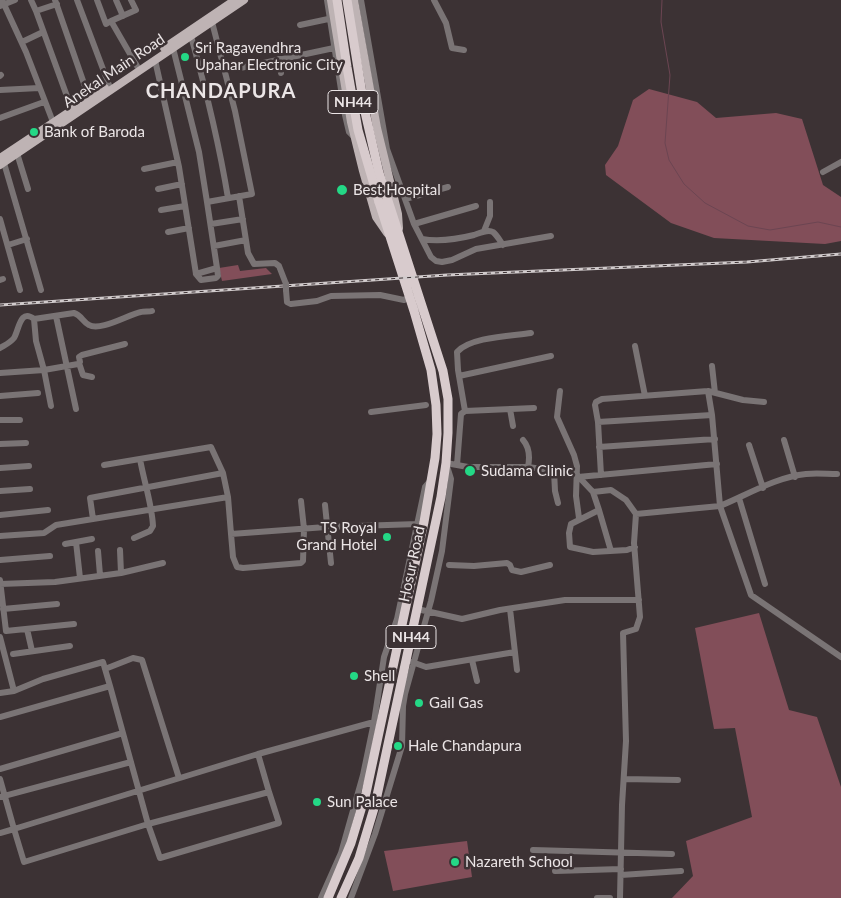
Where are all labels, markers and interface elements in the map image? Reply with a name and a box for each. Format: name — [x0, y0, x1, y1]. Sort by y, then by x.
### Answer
street label: Anekal Main Road — [60, 30, 168, 112]
place label: Sri Ragavendhra Upahar Electronic City — [195, 39, 343, 74]
marker: Sri Ragavendhra Upahar Electronic City — [179, 51, 191, 63]
district label: CHANDAPURA — [144, 80, 298, 104]
road number: NH44 — [328, 90, 378, 114]
place label: Bank of Baroda — [44, 123, 145, 141]
marker: Bank of Baroda — [28, 126, 40, 138]
place label: Best Hospital — [353, 181, 441, 199]
marker: Best Hospital — [335, 183, 349, 197]
place label: Sudama Clinic — [481, 462, 573, 480]
marker: Sudama Clinic — [463, 464, 477, 478]
place label: TS Royal Grand Hotel — [296, 519, 377, 554]
street label: Hosur Road — [395, 524, 429, 604]
marker: TS Royal Grand Hotel — [381, 531, 393, 543]
road number: NH44 — [386, 626, 436, 649]
place label: Shell — [364, 667, 395, 685]
marker: Shell — [348, 670, 360, 682]
place label: Gail Gas — [429, 694, 483, 712]
marker: Gail Gas — [413, 697, 425, 709]
place label: Hale Chandapura — [408, 737, 522, 755]
marker: Hale Chandapura — [392, 740, 404, 752]
place label: Sun Palace — [327, 793, 398, 811]
marker: Sun Palace — [311, 796, 323, 808]
place label: Nazareth School — [465, 853, 573, 871]
marker: Nazareth School — [449, 856, 461, 868]

